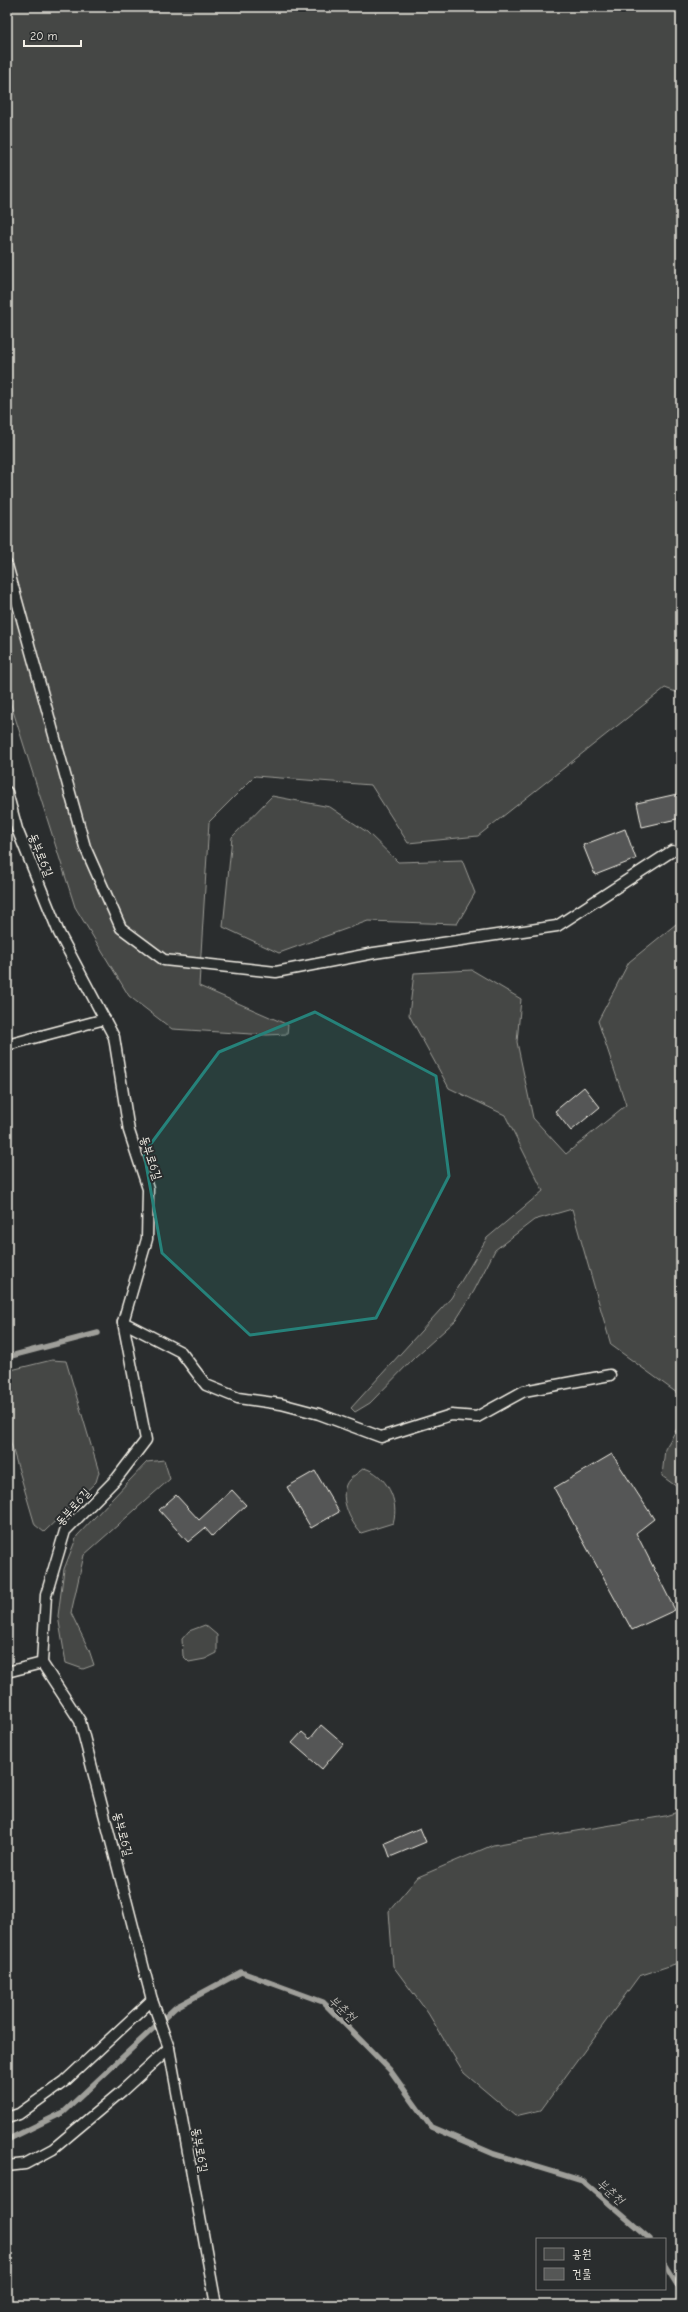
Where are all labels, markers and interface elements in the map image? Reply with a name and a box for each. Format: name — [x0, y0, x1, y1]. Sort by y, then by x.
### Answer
scale bar — [24, 22, 81, 48]
text: 20 m — [30, 29, 58, 43]
street label: 동부로6길 — [26, 831, 56, 879]
street label: 동부로6길 — [137, 1134, 165, 1182]
street label: 동부로6길 — [53, 1485, 94, 1528]
street label: 동부로6길 — [110, 1810, 136, 1858]
water label: 부춘천 — [326, 1992, 360, 2026]
street label: 동부로6길 — [189, 2127, 211, 2174]
water label: 부춘천 — [594, 2175, 629, 2208]
legend — [536, 2238, 666, 2290]
text: 공원 — [572, 2247, 591, 2261]
text: 건물 — [572, 2267, 592, 2281]

